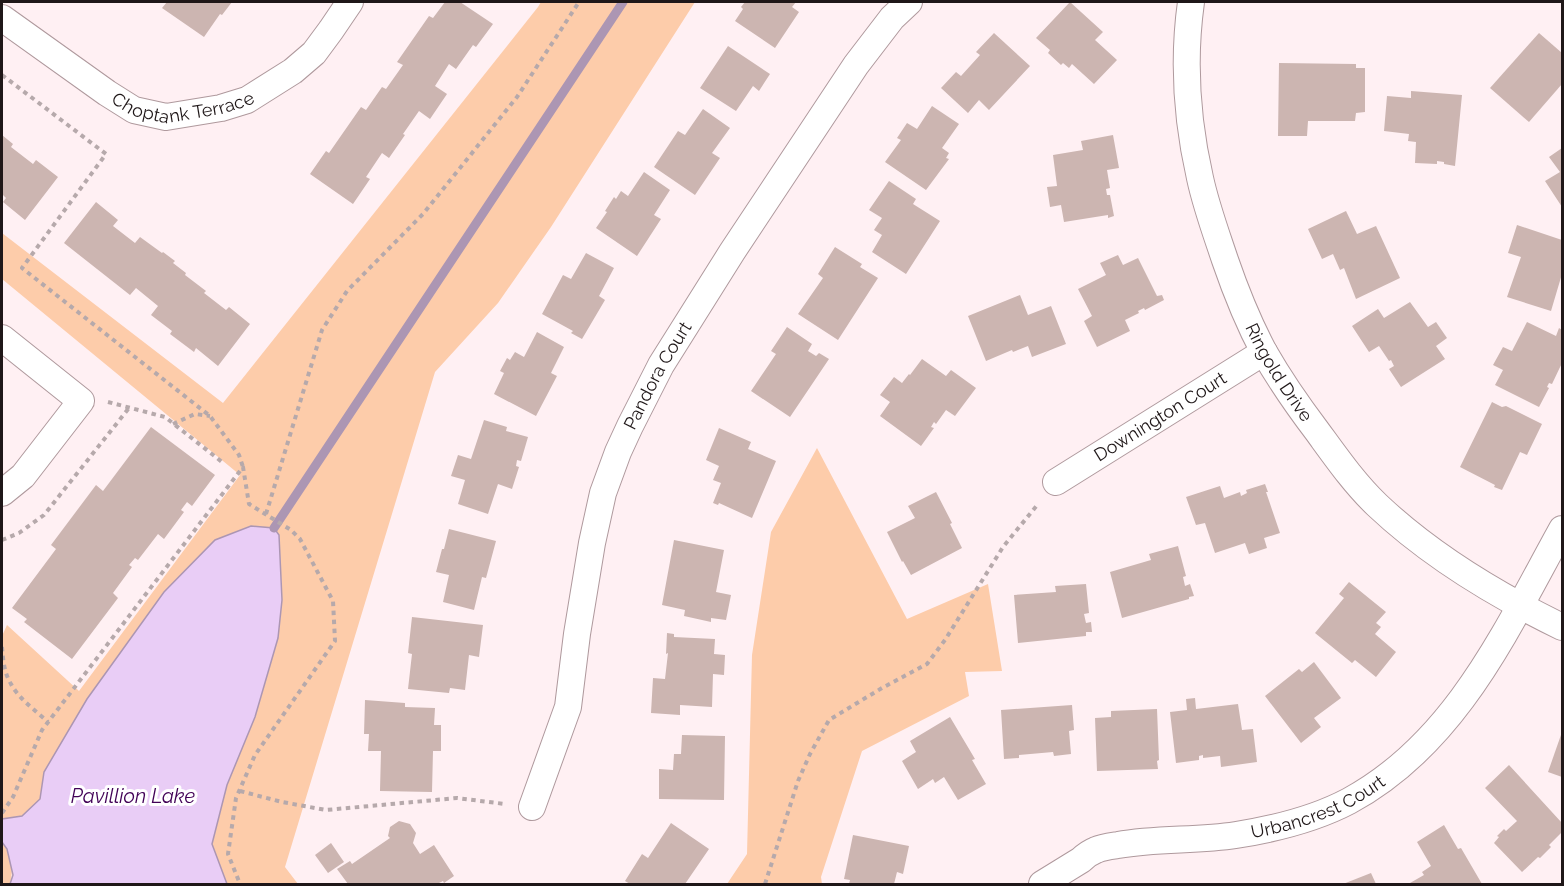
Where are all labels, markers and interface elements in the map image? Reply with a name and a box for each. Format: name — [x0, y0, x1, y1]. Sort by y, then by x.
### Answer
street label: Choptank Terrace — [110, 81, 258, 103]
text: Choptank Terrace — [108, 87, 258, 127]
street label: Pandora Court — [619, 318, 696, 433]
street label: Ringold Drive — [1241, 320, 1318, 426]
street label: Downington Court — [1090, 367, 1230, 466]
street label: Urbancrest Court — [1249, 771, 1389, 842]
water label: Pavillion Lake — [71, 784, 195, 808]

